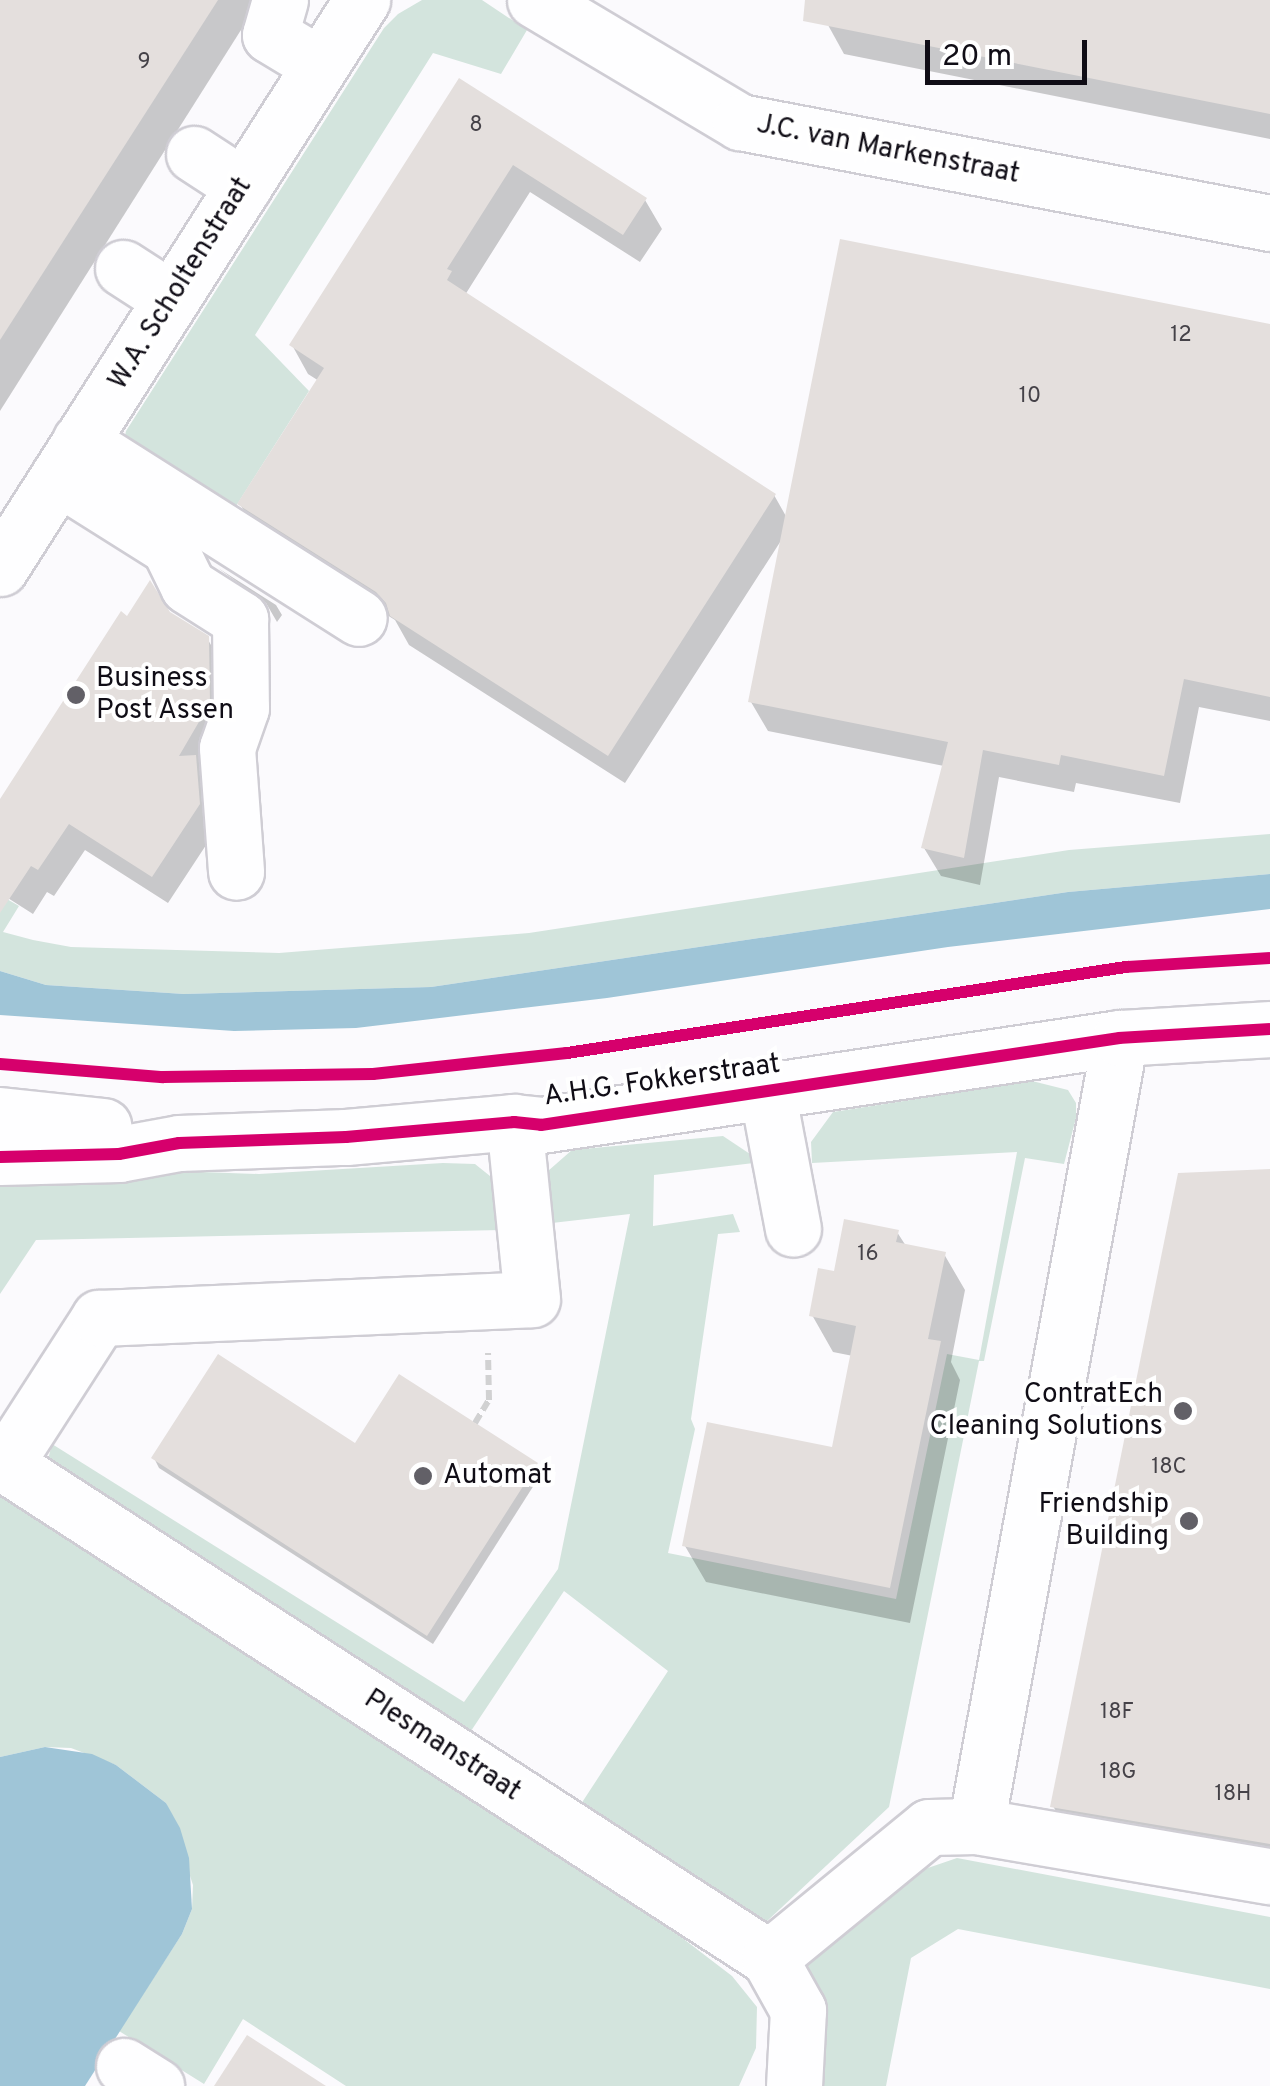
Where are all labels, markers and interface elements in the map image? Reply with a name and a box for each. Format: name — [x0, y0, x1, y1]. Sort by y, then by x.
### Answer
scale bar — [930, 20, 1092, 82]
text: 20 m — [942, 39, 1012, 76]
house number: 9 — [137, 50, 151, 76]
street label: J.C. van Markenstraat — [754, 108, 1022, 192]
house number: 8 — [469, 113, 483, 139]
street label: W.A. Scholtenstraat — [102, 172, 260, 396]
house number: 12 — [1170, 323, 1192, 349]
house number: 10 — [1019, 384, 1041, 410]
place label: Business Post Assen — [96, 662, 235, 728]
marker: Business Post Assen — [65, 684, 87, 706]
street label: A.H.G. Fokkerstraat — [542, 1048, 782, 1114]
house number: 16 — [857, 1242, 879, 1268]
place label: ContratEch Cleaning Solutions — [930, 1378, 1163, 1444]
marker: ContratEch Cleaning Solutions — [1172, 1400, 1194, 1422]
house number: 18C — [1151, 1455, 1187, 1481]
place label: Automat — [443, 1459, 552, 1493]
marker: Automat — [412, 1465, 434, 1487]
place label: Friendship Building — [1038, 1488, 1169, 1554]
marker: Friendship Building — [1178, 1510, 1200, 1532]
street label: Plesmanstraat — [357, 1683, 527, 1809]
house number: 18F — [1100, 1700, 1134, 1726]
house number: 18G — [1100, 1760, 1136, 1786]
house number: 18H — [1215, 1782, 1251, 1808]

